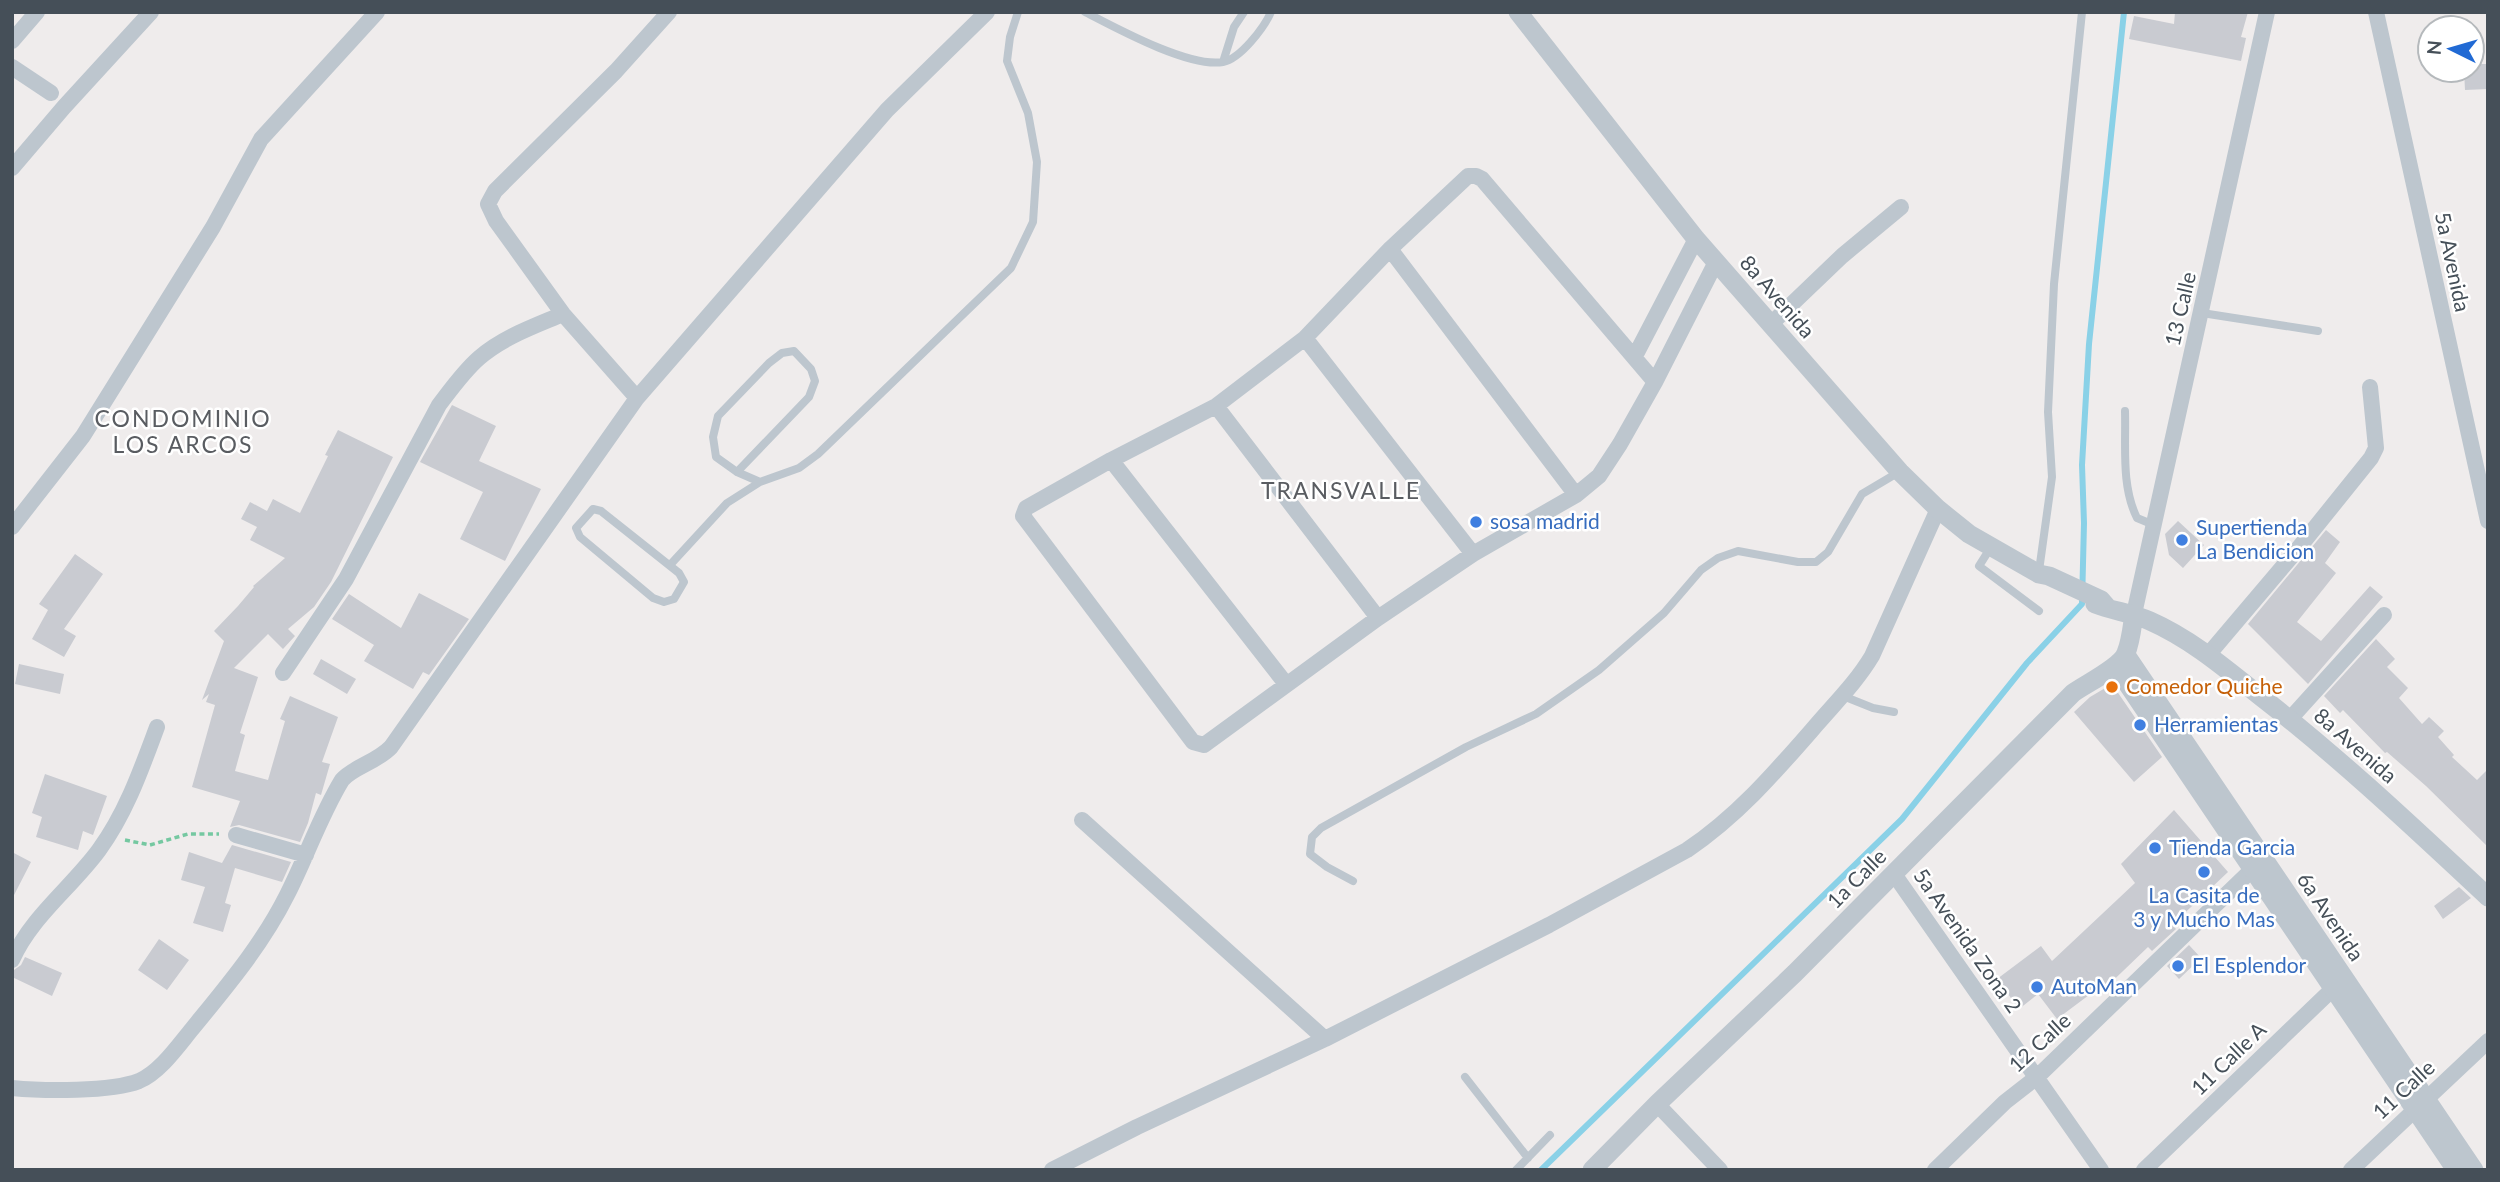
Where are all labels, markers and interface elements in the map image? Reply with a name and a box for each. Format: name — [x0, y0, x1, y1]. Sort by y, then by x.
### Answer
north arrow — [2416, 14, 2486, 84]
text: N — [2421, 39, 2446, 56]
street label: 5a Avenida — [2431, 210, 2476, 314]
street label: 8a Avenida — [1735, 250, 1821, 342]
street label: 13 Calle — [2159, 269, 2200, 348]
district label: CONDOMINIO LOS ARCOS — [94, 404, 272, 458]
district label: TRANSVALLE — [1261, 476, 1421, 504]
place label: sosa madrid — [1490, 508, 1600, 533]
marker: sosa madrid — [1468, 514, 1484, 530]
place label: Supertienda La Bendicion — [2196, 514, 2314, 563]
marker: Supertienda La Bendicion — [2174, 532, 2190, 548]
place label: Comedor Quiche — [2126, 673, 2283, 698]
marker: Comedor Quiche — [2104, 679, 2120, 695]
street label: 8a Avenida — [2310, 702, 2402, 788]
place label: Herramientas — [2154, 711, 2278, 736]
marker: Herramientas — [2132, 717, 2148, 733]
place label: Tienda Garcia — [2169, 834, 2295, 859]
marker: Tienda Garcia — [2147, 840, 2163, 856]
street label: 1a Calle — [1821, 843, 1891, 913]
street label: 5a Avenida Zona 2 — [1909, 863, 2027, 1017]
marker: La Casita de 3 y Mucho Mas — [2196, 864, 2212, 880]
street label: 6a Avenida — [2293, 867, 2370, 965]
place label: La Casita de 3 y Mucho Mas — [2133, 882, 2275, 931]
place label: El Esplendor — [2192, 952, 2307, 977]
marker: El Esplendor — [2170, 958, 2186, 974]
place label: AutoMan — [2051, 973, 2137, 998]
marker: AutoMan — [2029, 979, 2045, 995]
street label: 12 Calle — [2003, 1007, 2075, 1077]
street label: 11 Calle A — [2185, 1016, 2271, 1100]
street label: 11 Calle — [2367, 1054, 2439, 1124]

